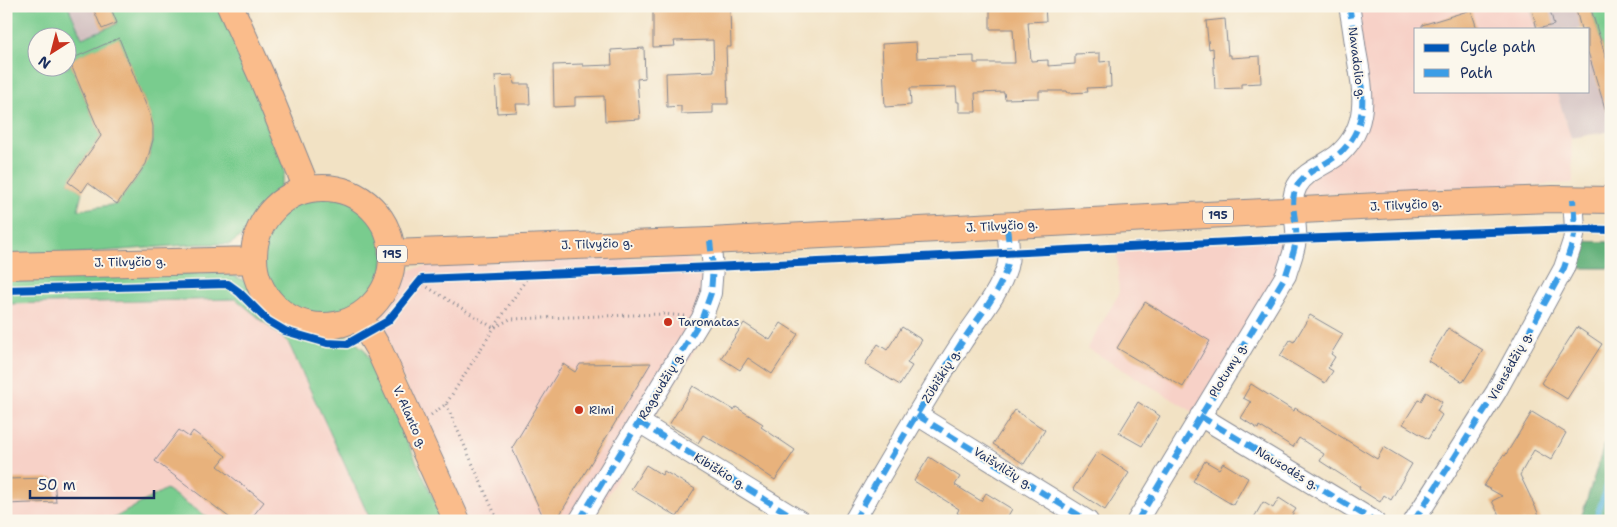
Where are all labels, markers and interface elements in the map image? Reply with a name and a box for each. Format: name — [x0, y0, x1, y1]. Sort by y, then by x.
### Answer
street label: Navadolio g. — [1345, 26, 1369, 100]
north arrow — [28, 28, 78, 78]
legend — [1414, 28, 1590, 92]
text: Cycle path — [1460, 37, 1536, 57]
text: N — [35, 52, 54, 73]
text: Path — [1460, 63, 1493, 83]
street label: J. Tilvyčio g. — [1370, 195, 1442, 215]
road number: 195 — [1203, 206, 1233, 224]
street label: J. Tilvyčio g. — [966, 216, 1038, 236]
street label: J. Tilvyčio g. — [561, 235, 633, 253]
road number: 195 — [377, 245, 407, 262]
street label: J. Tilvyčio g. — [94, 253, 166, 271]
place label: Taromatas — [678, 314, 740, 330]
marker: Taromatas — [662, 316, 674, 328]
street label: Viensėdžių g. — [1484, 329, 1536, 403]
street label: Plotumų g. — [1205, 340, 1251, 400]
street label: Zūbiškių g. — [918, 346, 964, 406]
street label: Ragaudžių g. — [635, 349, 687, 423]
street label: V. Alanto g. — [389, 383, 431, 451]
place label: Rimi — [589, 402, 614, 418]
marker: Rimi — [573, 404, 585, 416]
street label: Vaišvilčių g. — [970, 443, 1036, 493]
street label: Nausodės g. — [1253, 443, 1321, 493]
street label: Kibiškio g. — [691, 449, 749, 493]
scale bar — [30, 467, 154, 499]
text: 50 m — [38, 475, 76, 495]

